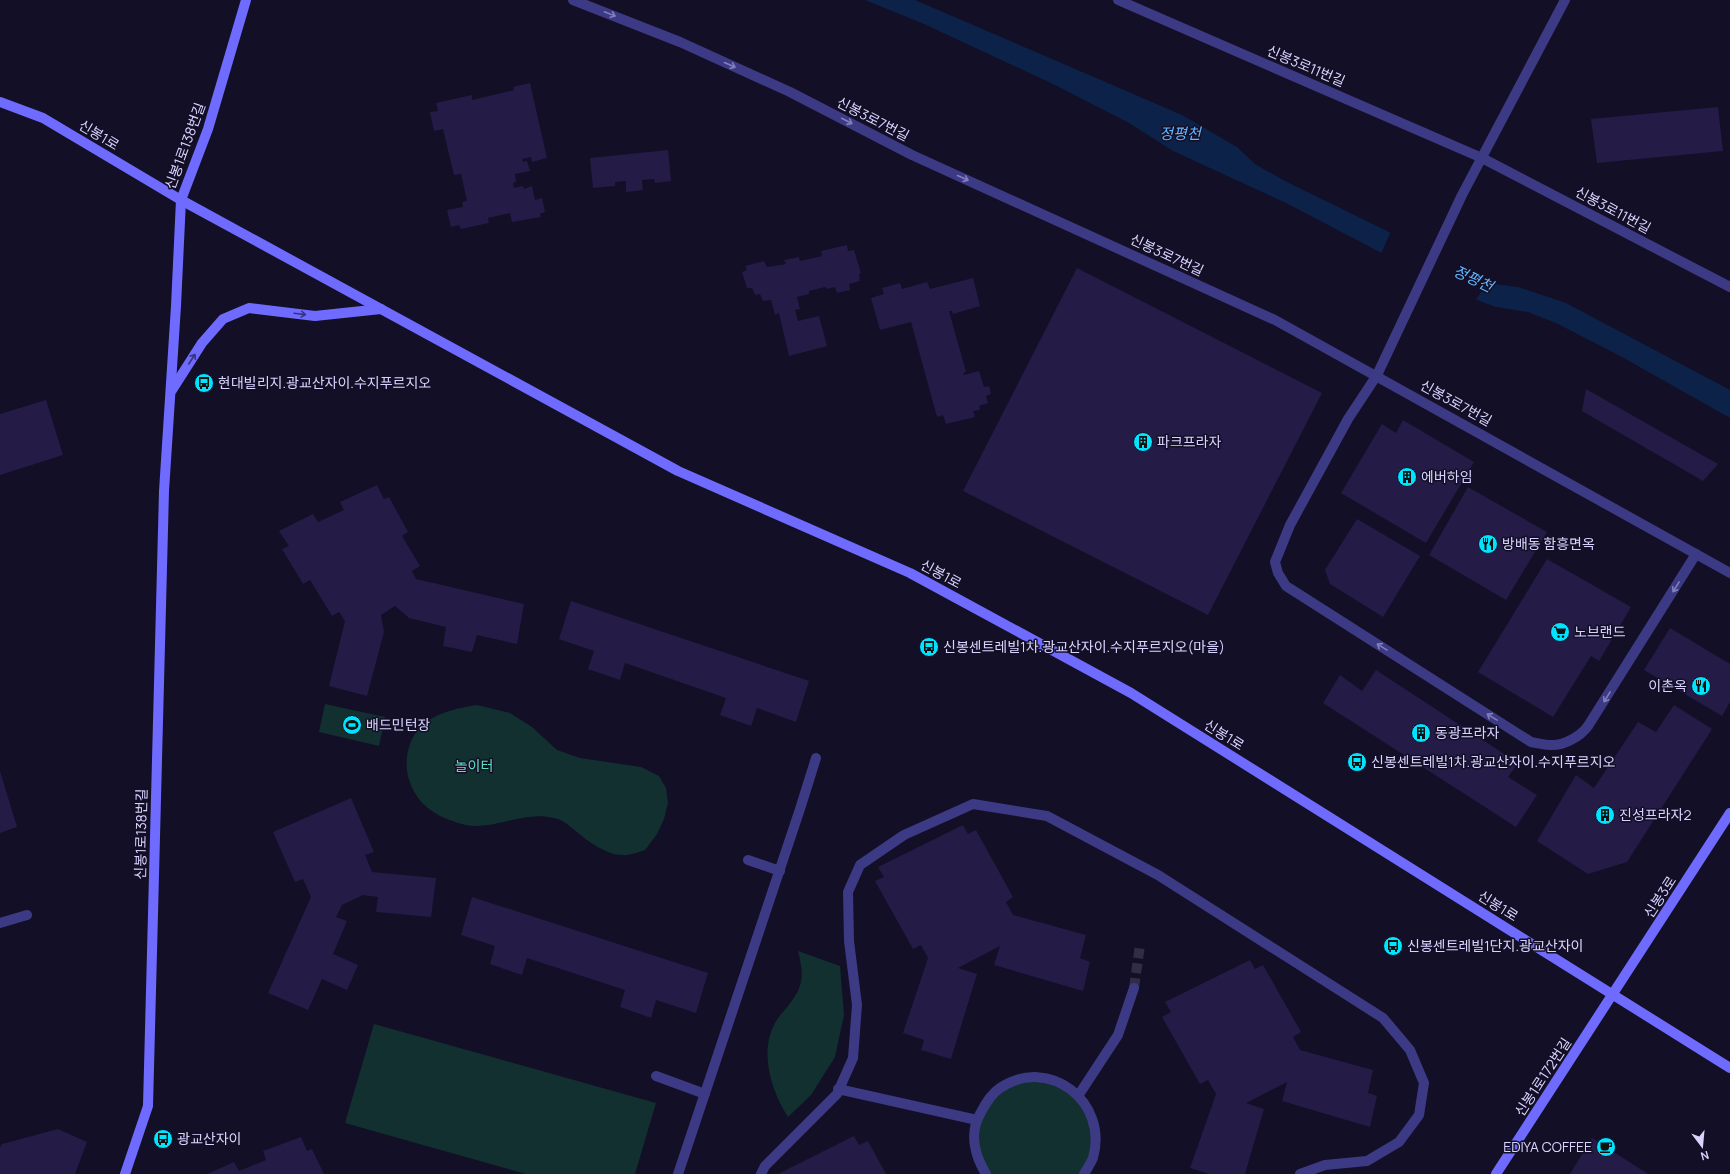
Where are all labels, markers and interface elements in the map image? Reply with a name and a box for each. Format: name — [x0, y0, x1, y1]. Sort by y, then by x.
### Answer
one-way arrow — [603, 11, 615, 19]
street label: 신봉3로11번길 — [1264, 41, 1348, 91]
one-way arrow — [723, 61, 735, 69]
street label: 신봉3로7번길 — [834, 92, 913, 145]
street label: 신봉1로138번길 — [160, 100, 209, 192]
street label: 신봉1로 — [75, 115, 123, 154]
one-way arrow — [840, 118, 852, 125]
water label: 정평천 — [1159, 123, 1203, 144]
one-way arrow — [957, 175, 969, 183]
street label: 신봉3로11번길 — [1572, 182, 1654, 237]
street label: 신봉3로7번길 — [1127, 229, 1207, 280]
water label: 정평천 — [1450, 260, 1498, 298]
one-way arrow — [293, 310, 306, 318]
one-way arrow — [188, 354, 196, 365]
bus stop icon: 현대빌리지.광교산자이.수지푸르지오 — [193, 372, 215, 394]
place label: 현대빌리지.광교산자이.수지푸르지오 — [218, 373, 431, 392]
street label: 신봉3로7번길 — [1417, 375, 1495, 430]
building icon: 파크프라자 — [1132, 431, 1154, 453]
place label: 파크프라자 — [1157, 432, 1222, 451]
building icon: 에버하임 — [1396, 466, 1418, 488]
place label: 에버하임 — [1421, 467, 1473, 486]
restaurant icon: 방배동 함흥면옥 — [1477, 533, 1499, 555]
place label: 방배동 함흥면옥 — [1502, 534, 1595, 553]
street label: 신봉1로 — [917, 555, 965, 592]
one-way arrow — [1671, 581, 1679, 593]
supermarket icon: 노브랜드 — [1549, 621, 1571, 643]
place label: 노브랜드 — [1574, 622, 1626, 641]
bus stop icon: 신봉센트레빌1차.광교산자이.수지푸르지오(마을) — [918, 636, 940, 658]
place label: 신봉센트레빌1차.광교산자이.수지푸르지오(마을) — [943, 637, 1225, 656]
one-way arrow — [1377, 643, 1388, 651]
restaurant icon: 이촌옥 — [1690, 675, 1712, 697]
place label: 이촌옥 — [1648, 676, 1687, 695]
one-way arrow — [1603, 691, 1611, 703]
one-way arrow — [1487, 713, 1498, 721]
sports icon: 배드민턴장 — [341, 714, 363, 736]
place label: 배드민턴장 — [366, 715, 431, 734]
street label: 신봉1로 — [1201, 715, 1248, 754]
building icon: 동광프라자 — [1410, 722, 1432, 744]
place label: 동광프라자 — [1435, 723, 1500, 742]
bus stop icon: 신봉센트레빌1차.광교산자이.수지푸르지오 — [1346, 751, 1368, 773]
place label: 신봉센트레빌1차.광교산자이.수지푸르지오 — [1371, 752, 1616, 771]
park label: 놀이터 — [455, 756, 493, 775]
street label: 신봉1로138번길 — [130, 788, 151, 880]
building icon: 진성프라자2 — [1594, 804, 1616, 826]
place label: 진성프라자2 — [1619, 805, 1691, 824]
street label: 신봉3로 — [1639, 872, 1680, 921]
street label: 신봉1로 — [1475, 886, 1522, 925]
bus stop icon: 신봉센트레빌1단지.광교산자이 — [1382, 935, 1404, 957]
place label: 신봉센트레빌1단지.광교산자이 — [1407, 936, 1583, 955]
street label: 신봉1로172번길 — [1510, 1034, 1575, 1120]
north arrow — [1682, 1126, 1722, 1166]
bus stop icon: 광교산자이 — [152, 1128, 174, 1150]
place label: 광교산자이 — [177, 1129, 241, 1148]
cafe icon: EDIYA COFFEE — [1595, 1136, 1617, 1158]
place label: EDIYA COFFEE — [1503, 1137, 1592, 1156]
text: N — [1699, 1148, 1711, 1164]

